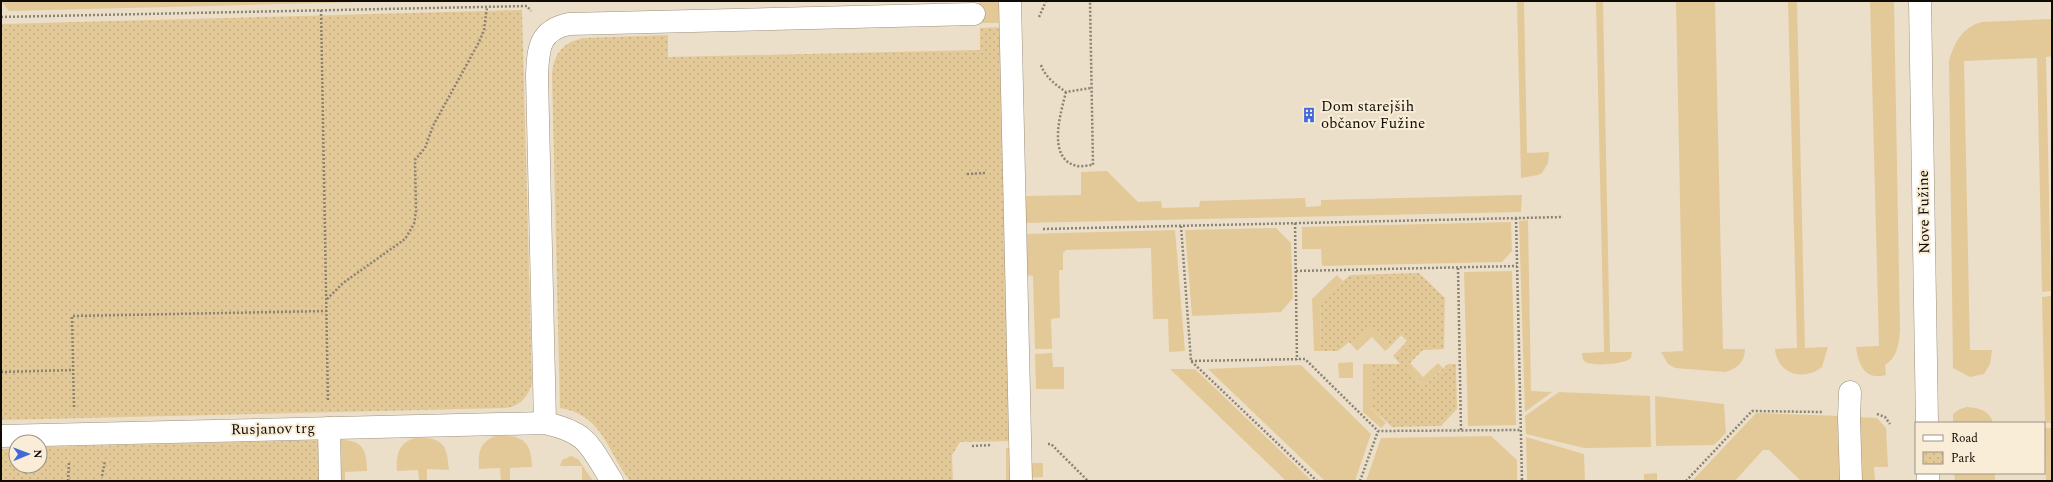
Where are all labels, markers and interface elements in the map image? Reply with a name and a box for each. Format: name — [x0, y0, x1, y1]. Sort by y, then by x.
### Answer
place label: Dom starejših občanov Fužine — [1321, 95, 1425, 135]
building icon: Dom starejših občanov Fužine — [1300, 106, 1318, 124]
street label: Nove Fužine — [1912, 170, 1936, 254]
street label: Rusjanov trg — [231, 417, 315, 441]
legend — [1915, 422, 2045, 474]
text: Road — [1951, 429, 1978, 448]
north arrow — [8, 434, 48, 474]
text: N — [29, 449, 46, 458]
text: Park — [1951, 449, 1976, 468]

